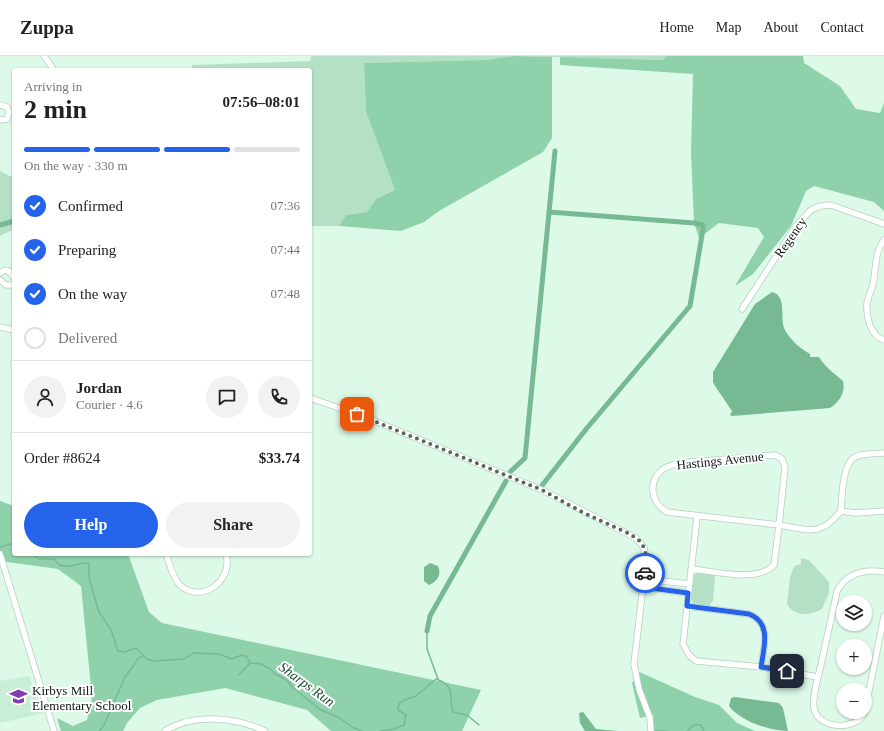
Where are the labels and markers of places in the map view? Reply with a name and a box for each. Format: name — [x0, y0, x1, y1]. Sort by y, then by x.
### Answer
pin — [340, 397, 374, 431]
pin — [770, 654, 804, 688]
place label: Kirbys Mill Elementary School — [32, 683, 132, 713]
school or university icon: Kirbys Mill Elementary School — [9, 687, 29, 707]

